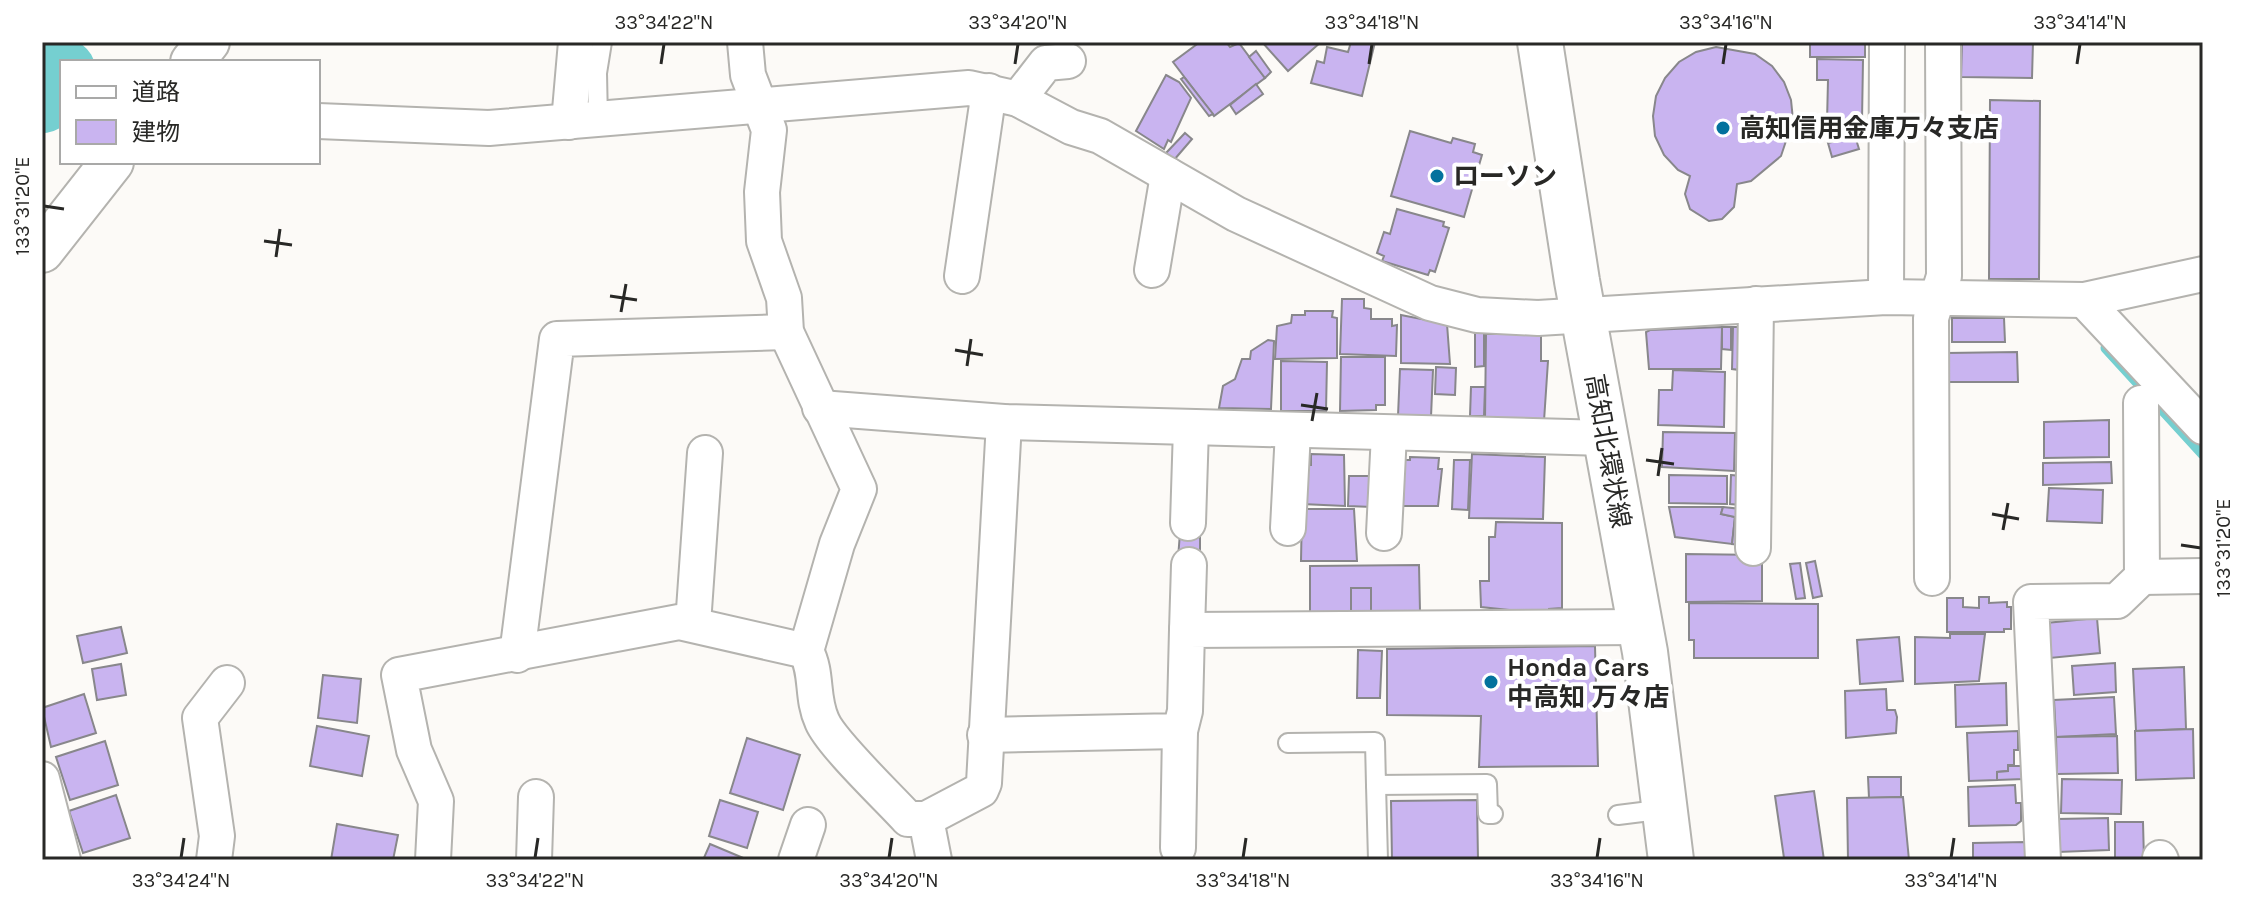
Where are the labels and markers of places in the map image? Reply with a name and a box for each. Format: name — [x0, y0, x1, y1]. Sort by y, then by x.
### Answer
place label: 高知信用金庫万々支店 — [1739, 113, 1999, 144]
marker: 高知信用金庫万々支店 — [1714, 119, 1732, 137]
place label: ローソン — [1453, 161, 1557, 192]
marker: ローソン — [1428, 167, 1446, 185]
place label: Honda Cars 中高知 万々店 — [1507, 652, 1670, 713]
marker: Honda Cars 中高知 万々店 — [1482, 673, 1500, 691]

